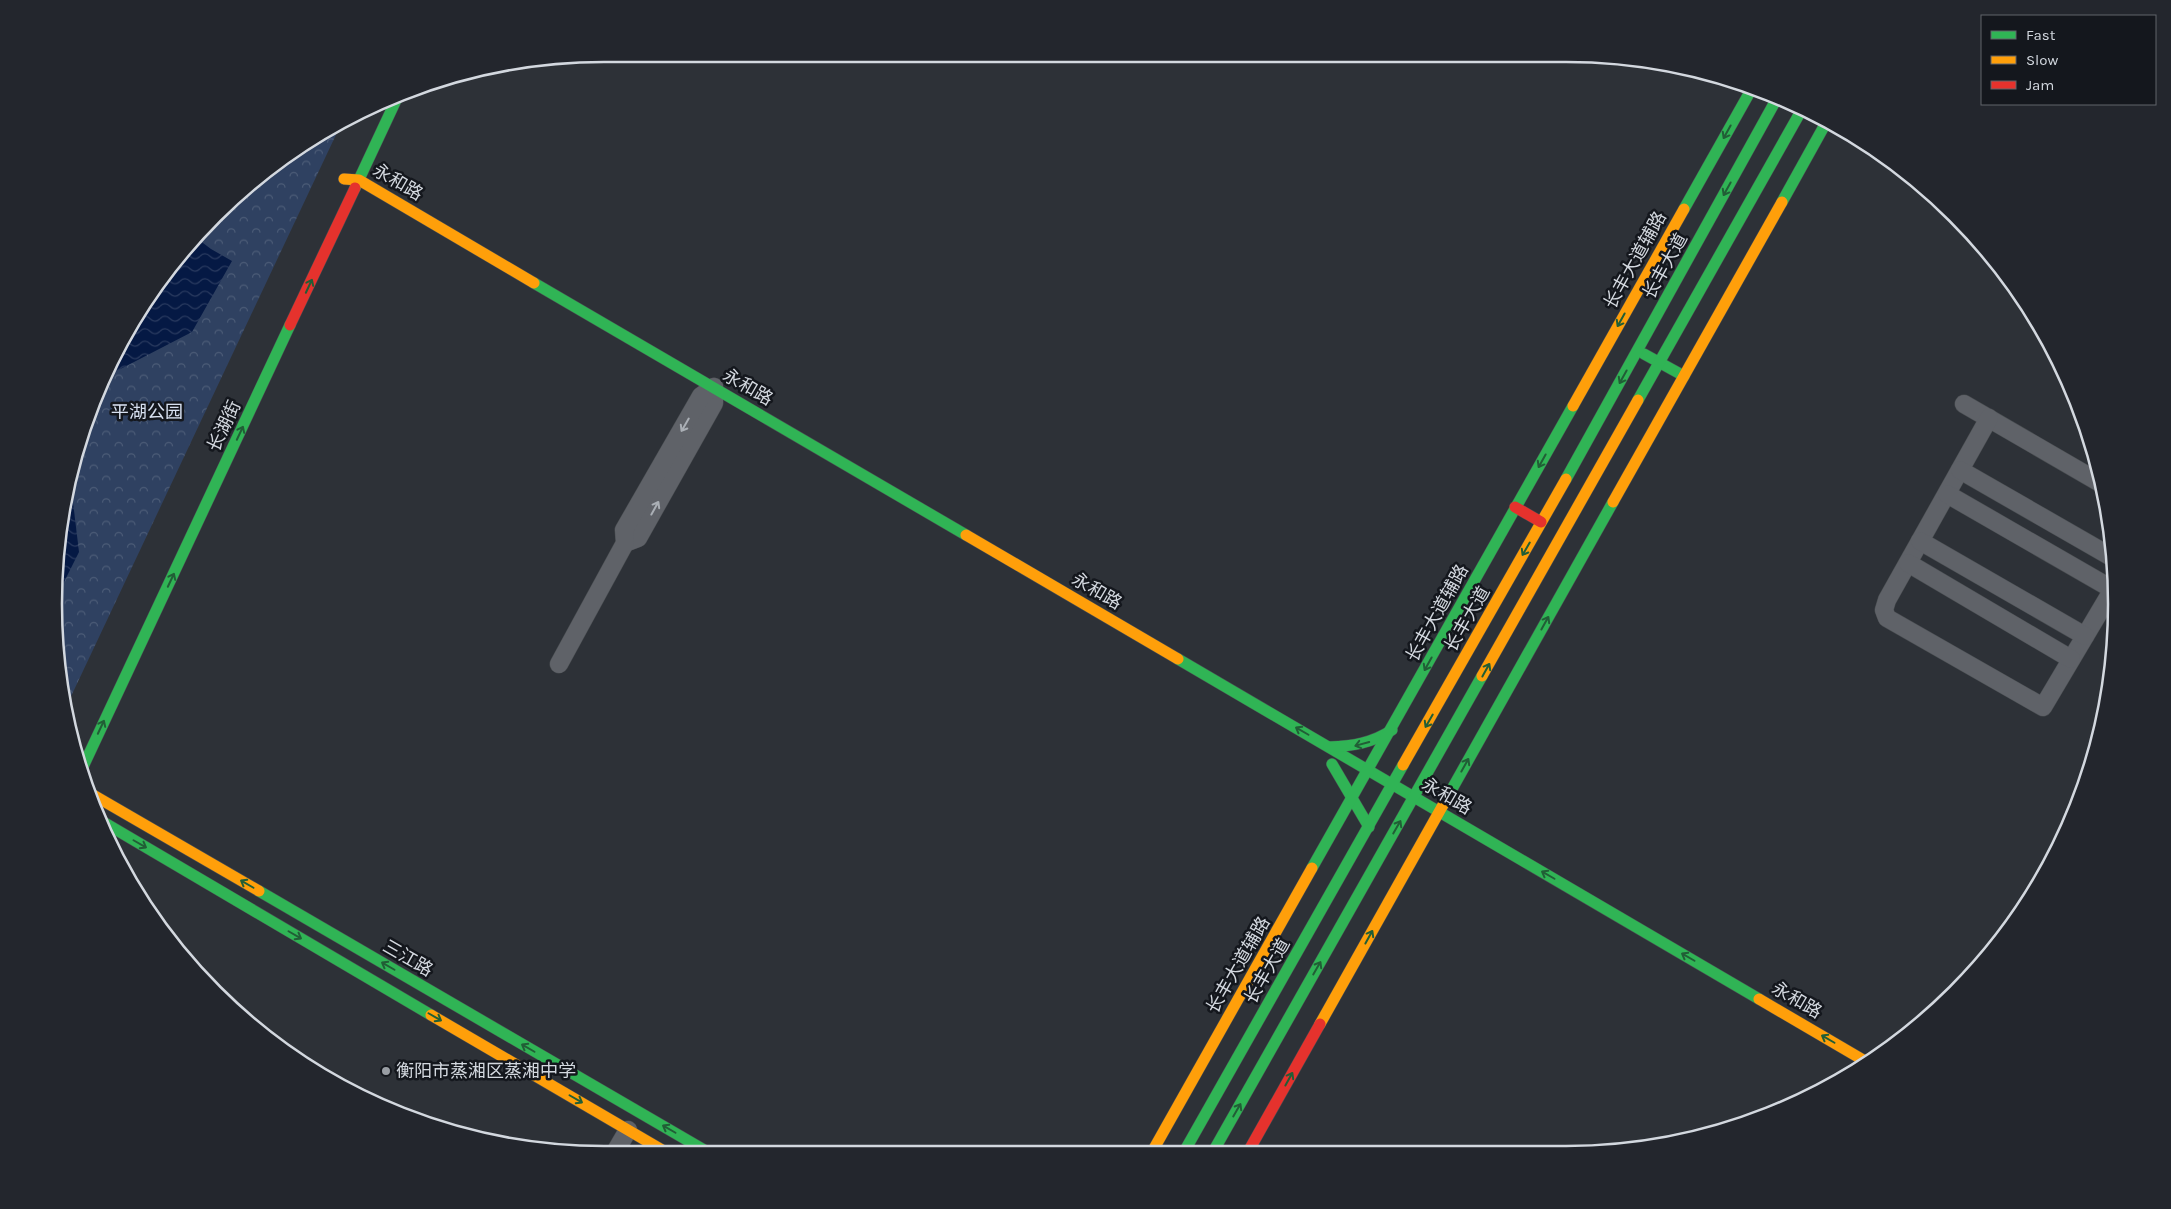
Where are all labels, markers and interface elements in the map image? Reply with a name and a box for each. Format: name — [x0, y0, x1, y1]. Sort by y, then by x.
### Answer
legend — [1981, 15, 2156, 105]
text: Fast — [2026, 26, 2056, 44]
text: Slow — [2026, 51, 2058, 69]
text: Jam — [2026, 76, 2054, 94]
one-way arrow — [1722, 125, 1732, 140]
street label: 永和路 — [369, 159, 427, 205]
one-way arrow — [1722, 181, 1732, 196]
street label: 长丰大道辅路 — [1599, 208, 1671, 312]
street label: 长丰大道 — [1638, 229, 1692, 303]
one-way arrow — [305, 279, 315, 294]
one-way arrow — [1616, 312, 1626, 326]
street label: 永和路 — [719, 364, 777, 410]
one-way arrow — [1618, 369, 1627, 384]
street label: 长湖街 — [203, 397, 245, 455]
park label: 平湖公园 — [111, 401, 183, 423]
one-way arrow — [679, 417, 689, 431]
one-way arrow — [236, 426, 245, 441]
one-way arrow — [1536, 453, 1546, 468]
one-way arrow — [650, 500, 660, 515]
one-way arrow — [1521, 541, 1531, 556]
street label: 长丰大道辅路 — [1401, 561, 1473, 665]
street label: 永和路 — [1068, 568, 1126, 614]
one-way arrow — [166, 573, 176, 588]
street label: 长丰大道 — [1440, 582, 1494, 656]
one-way arrow — [1540, 616, 1550, 631]
one-way arrow — [1423, 656, 1432, 671]
one-way arrow — [1481, 663, 1491, 678]
one-way arrow — [1423, 713, 1433, 728]
one-way arrow — [97, 720, 107, 735]
one-way arrow — [1294, 726, 1309, 736]
one-way arrow — [1354, 740, 1370, 749]
one-way arrow — [1461, 758, 1471, 773]
street label: 永和路 — [1418, 773, 1476, 819]
one-way arrow — [1393, 820, 1403, 834]
one-way arrow — [132, 839, 146, 849]
one-way arrow — [1541, 869, 1555, 879]
one-way arrow — [241, 879, 255, 889]
street label: 长丰大道辅路 — [1202, 913, 1274, 1017]
one-way arrow — [288, 930, 302, 940]
one-way arrow — [1364, 931, 1374, 945]
street label: 长丰大道 — [1240, 934, 1294, 1008]
street label: 三江路 — [379, 935, 437, 981]
one-way arrow — [1681, 951, 1696, 961]
one-way arrow — [380, 961, 395, 971]
one-way arrow — [1312, 961, 1322, 976]
street label: 永和路 — [1768, 977, 1826, 1023]
one-way arrow — [428, 1012, 443, 1022]
one-way arrow — [1822, 1033, 1836, 1043]
one-way arrow — [522, 1042, 536, 1052]
place label: 衡阳市蒸湘区蒸湘中学 — [396, 1060, 576, 1082]
marker: 衡阳市蒸湘区蒸湘中学 — [380, 1065, 392, 1077]
one-way arrow — [1284, 1071, 1294, 1086]
one-way arrow — [568, 1095, 582, 1105]
one-way arrow — [1232, 1102, 1242, 1117]
one-way arrow — [662, 1124, 677, 1134]

